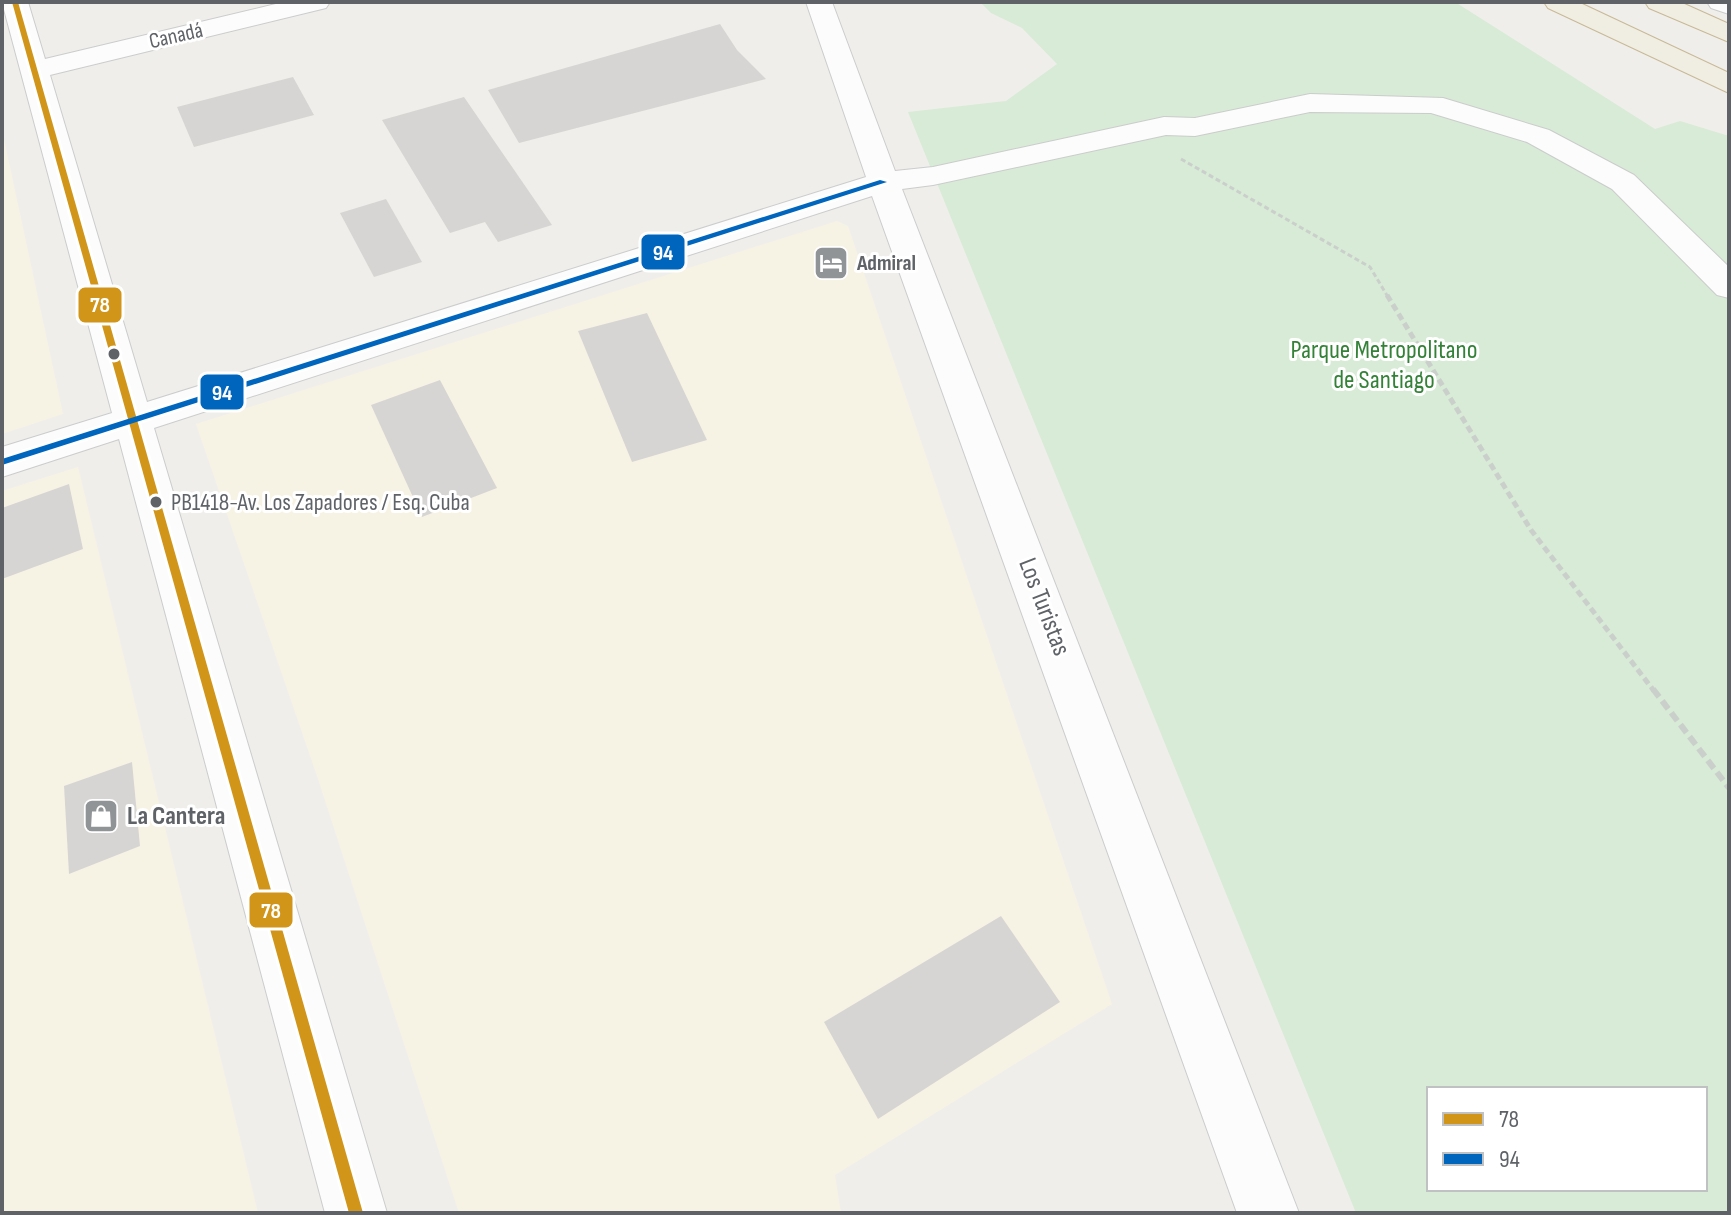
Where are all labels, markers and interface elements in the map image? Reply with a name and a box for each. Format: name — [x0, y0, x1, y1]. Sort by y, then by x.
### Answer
street label: Canadá — [147, 17, 205, 55]
line badge: 94 — [640, 233, 686, 271]
text: 94 — [653, 240, 673, 267]
hotel icon: Admiral — [812, 244, 850, 282]
place label: Admiral — [856, 250, 916, 277]
line badge: 78 — [77, 286, 123, 324]
text: 78 — [90, 292, 110, 319]
park label: Parque Metropolitano de Santiago — [1290, 335, 1478, 396]
unlabelled marker — [106, 346, 122, 362]
line badge: 94 — [199, 373, 245, 411]
text: 94 — [212, 380, 232, 407]
place label: PB1418-Av. Los Zapadores / Esq. Cuba — [171, 488, 470, 517]
marker: PB1418-Av. Los Zapadores / Esq. Cuba — [148, 494, 164, 510]
street label: Los Turistas — [1011, 554, 1077, 660]
shop icon: La Cantera — [82, 797, 120, 835]
place label: La Cantera — [127, 801, 225, 832]
line badge: 78 — [248, 891, 294, 929]
text: 78 — [261, 898, 281, 925]
legend — [1427, 1087, 1707, 1191]
text: 78 — [1499, 1105, 1519, 1134]
text: 94 — [1499, 1145, 1520, 1174]

